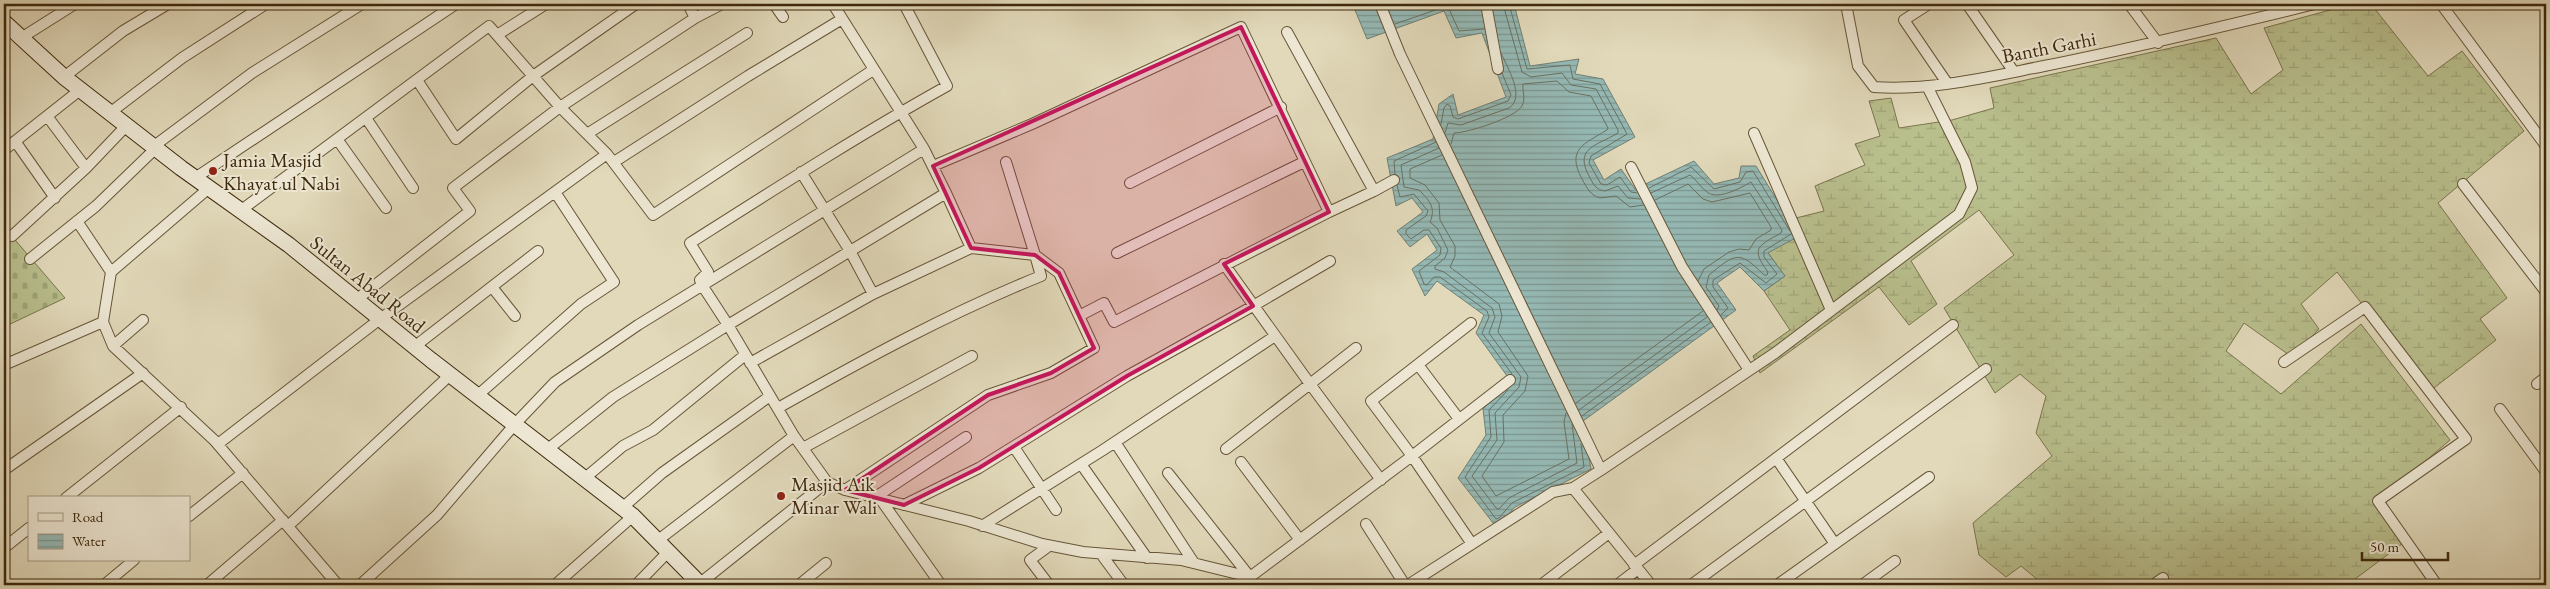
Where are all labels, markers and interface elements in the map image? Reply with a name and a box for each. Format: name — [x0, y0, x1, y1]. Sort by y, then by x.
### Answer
street label: Banth Garhi — [2000, 25, 2098, 69]
place label: Jamia Masjid Khayat ul Nabi — [221, 147, 340, 196]
marker: Jamia Masjid Khayat ul Nabi — [207, 165, 219, 177]
street label: Sultan Abad Road — [305, 229, 432, 339]
place label: Masjid Aik Minar Wali — [791, 471, 877, 520]
marker: Masjid Aik Minar Wali — [775, 490, 787, 502]
legend — [28, 496, 190, 562]
text: Road — [72, 507, 104, 526]
scale bar — [2362, 529, 2449, 561]
text: Water — [72, 531, 106, 550]
text: 50 m — [2370, 537, 2399, 556]

